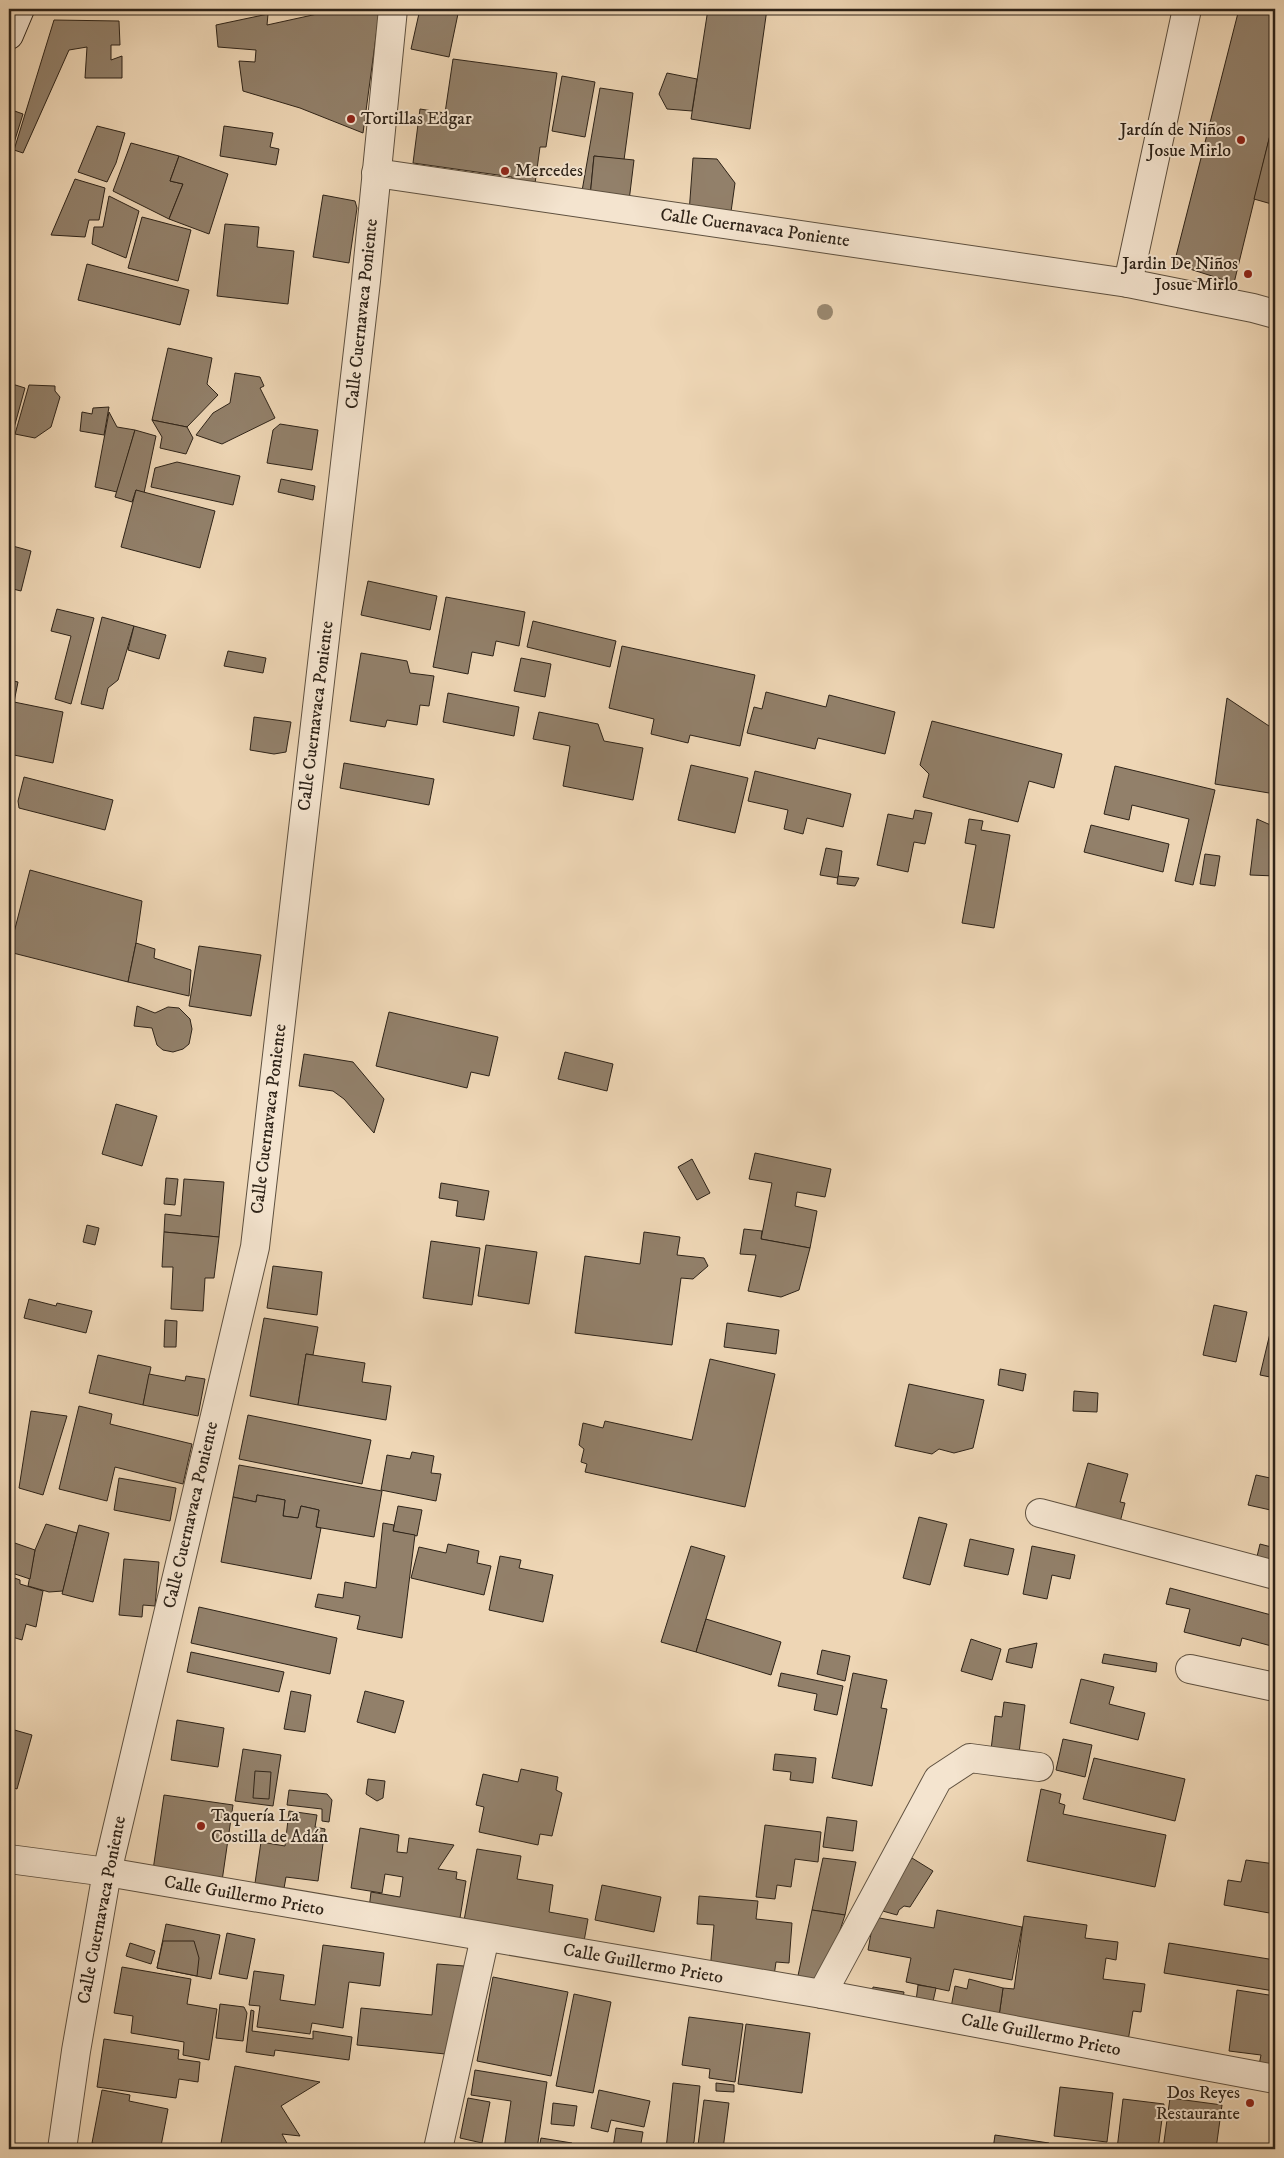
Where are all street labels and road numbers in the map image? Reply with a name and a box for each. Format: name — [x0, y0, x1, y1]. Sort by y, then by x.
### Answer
street label: Calle Cuernavaca Poniente — [659, 204, 851, 252]
street label: Calle Cuernavaca Poniente — [341, 218, 383, 410]
street label: Calle Cuernavaca Poniente — [293, 620, 339, 812]
street label: Calle Cuernavaca Poniente — [246, 1023, 292, 1215]
street label: Calle Cuernavaca Poniente — [159, 1419, 223, 1611]
street label: Calle Cuernavaca Poniente — [73, 1814, 131, 2006]
street label: Calle Guillermo Prieto — [162, 1871, 326, 1921]
street label: Calle Guillermo Prieto — [561, 1939, 725, 1989]
street label: Calle Guillermo Prieto — [959, 2009, 1123, 2061]

